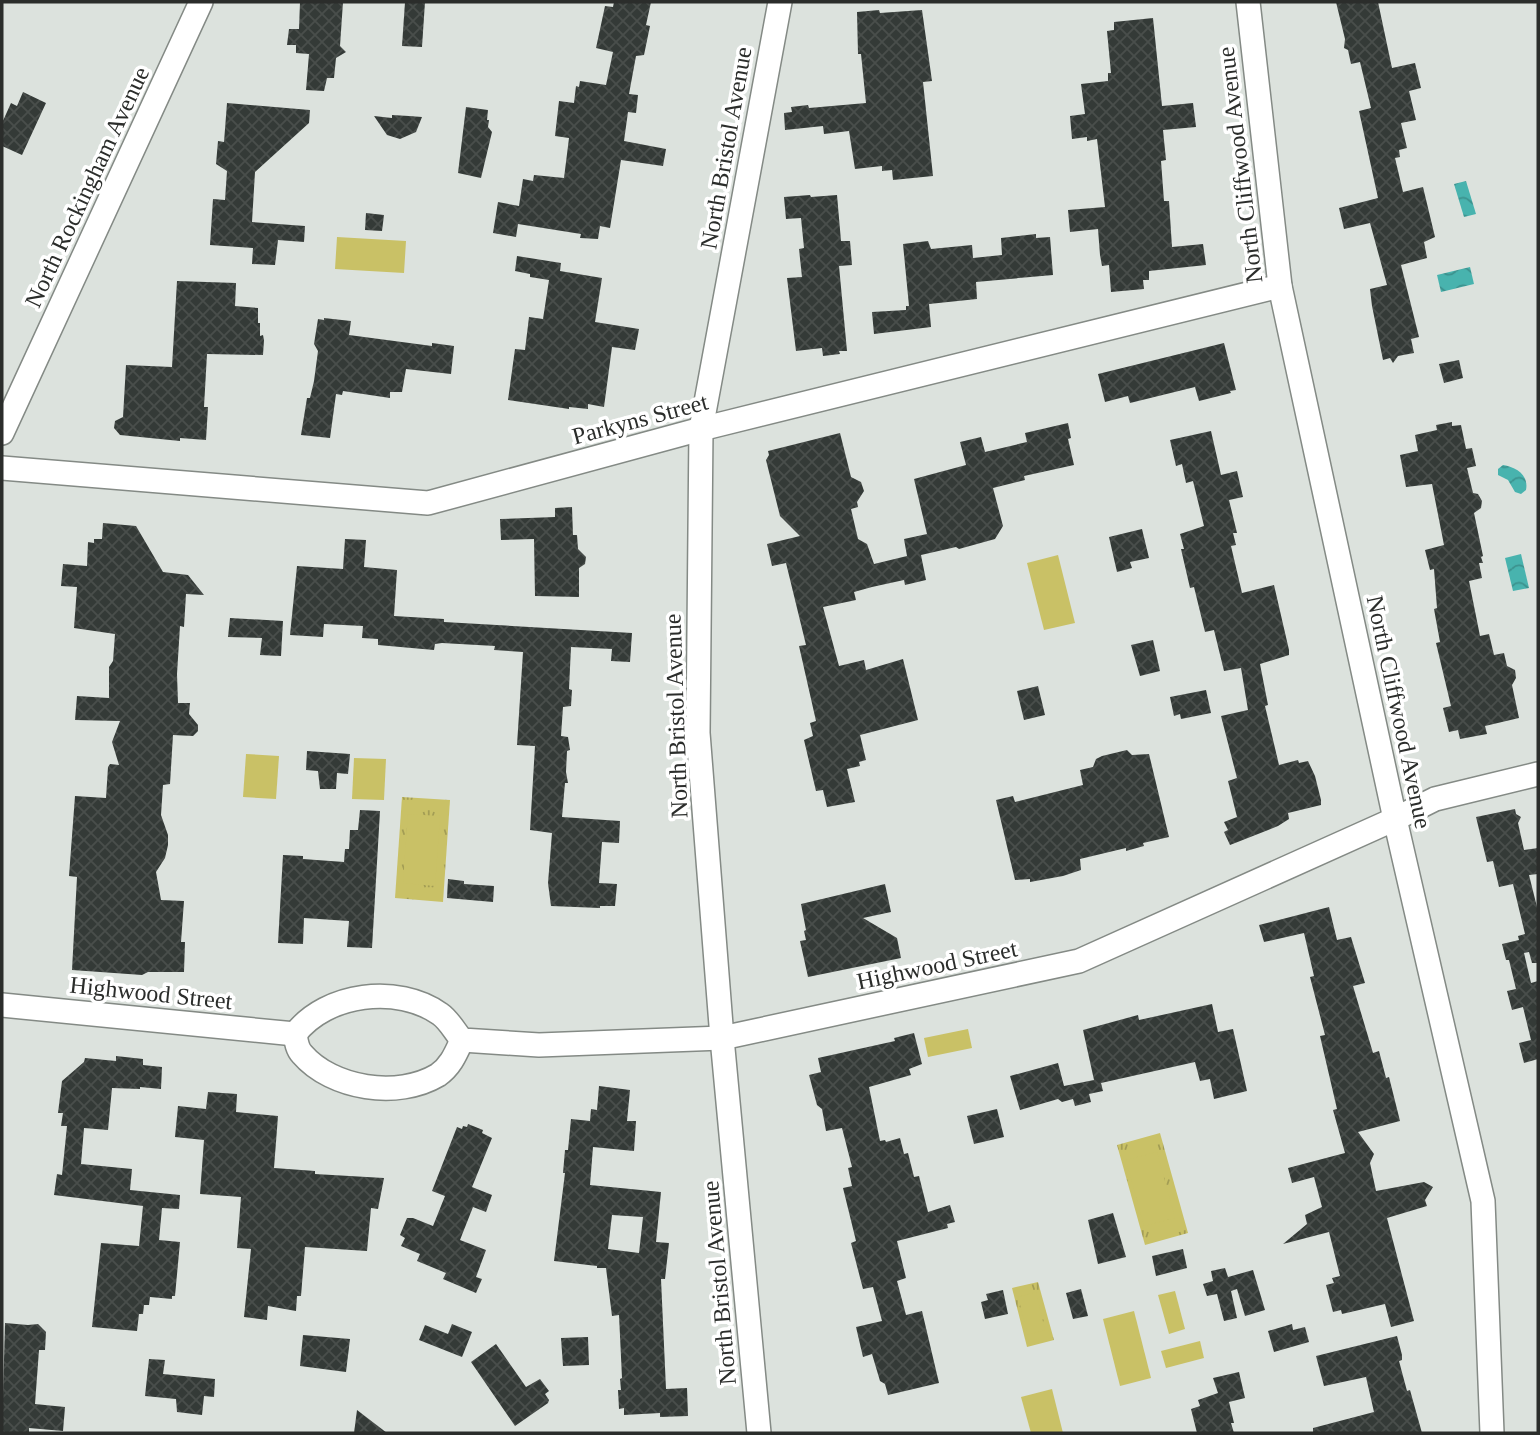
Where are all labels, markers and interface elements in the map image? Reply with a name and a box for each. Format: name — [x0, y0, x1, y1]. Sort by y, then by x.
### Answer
street label: North Bristol Avenue — [695, 45, 757, 251]
street label: North Cliffwood Avenue — [1213, 45, 1267, 285]
street label: North Rockingham Avenue — [20, 63, 154, 311]
street label: Parkyns Street — [569, 388, 711, 450]
street label: North Cliffwood Avenue — [1362, 593, 1436, 831]
street label: North Bristol Avenue — [659, 613, 693, 819]
street label: Highwood Street — [854, 935, 1020, 995]
street label: Highwood Street — [68, 972, 234, 1014]
street label: North Bristol Avenue — [697, 1180, 741, 1386]

